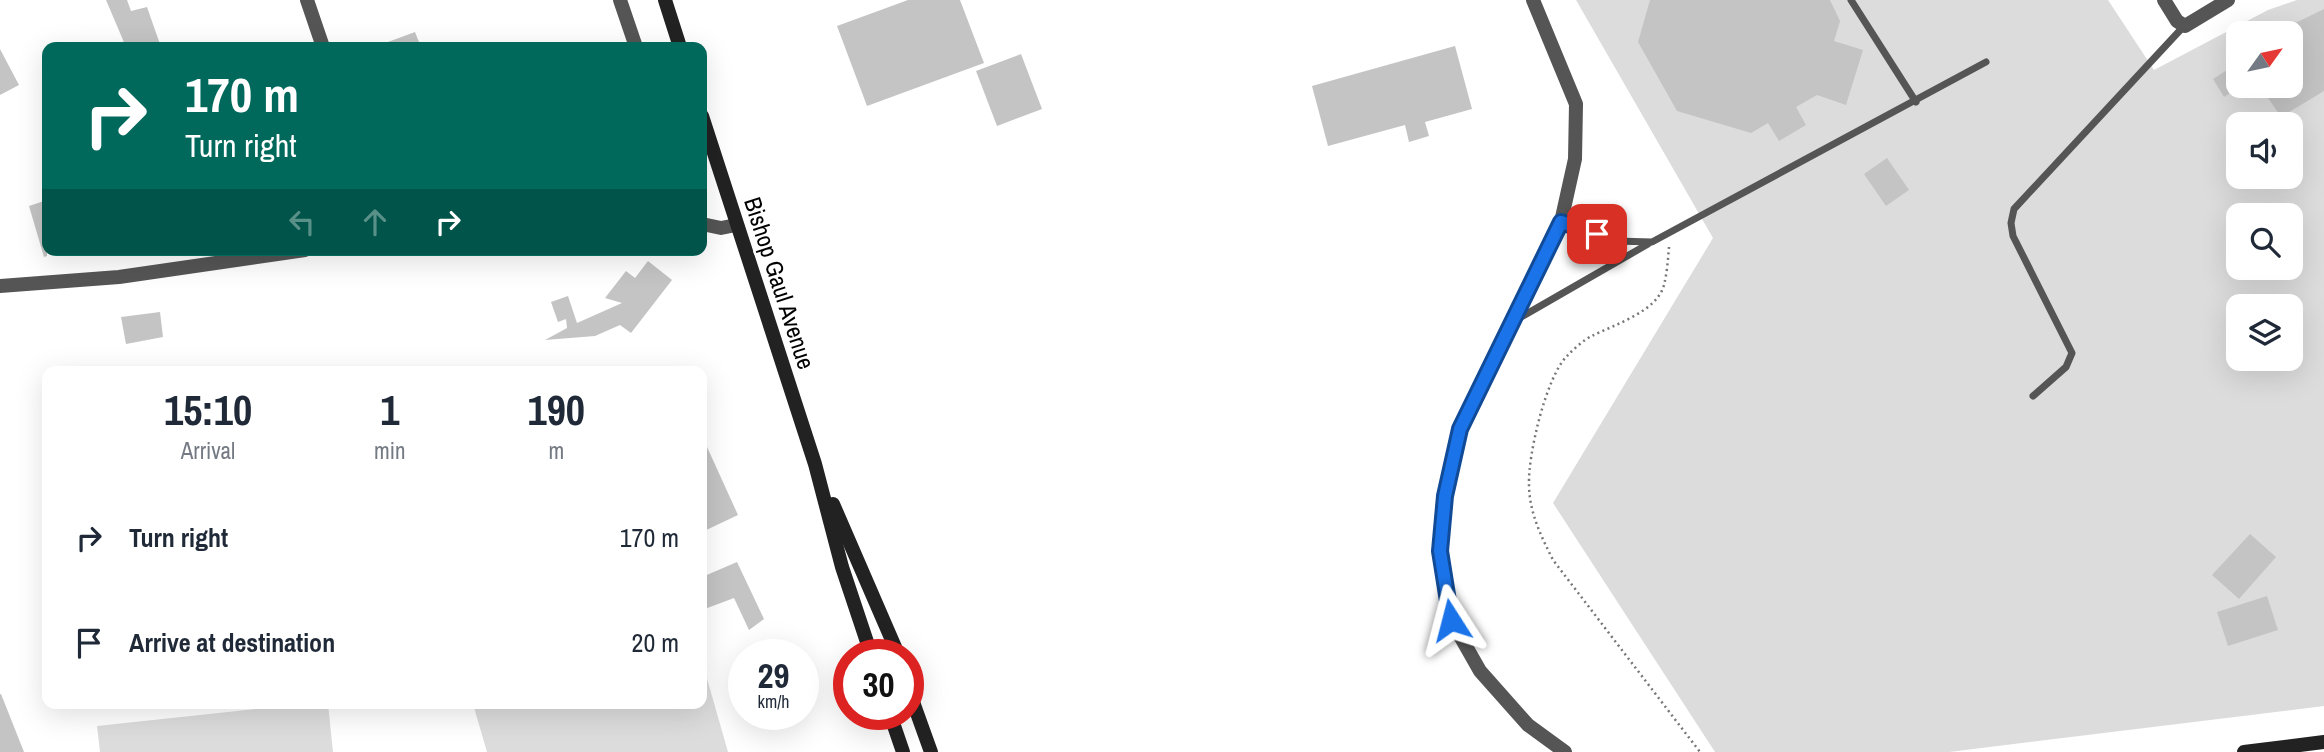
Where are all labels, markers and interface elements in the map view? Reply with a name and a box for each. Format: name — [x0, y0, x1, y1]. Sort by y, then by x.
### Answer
north arrow — [2226, 21, 2303, 98]
map controls — [2226, 21, 2303, 371]
text: 170 m — [185, 61, 299, 127]
icon: right — [70, 70, 161, 161]
button: sound — [2226, 112, 2303, 189]
text: Turn right — [185, 124, 297, 167]
street label: Bishop Gaul Avenue — [737, 193, 823, 373]
icon: left — [283, 203, 321, 241]
icon: ahead — [356, 203, 394, 241]
icon: right — [429, 203, 467, 241]
button: search — [2226, 203, 2303, 280]
pin — [1567, 204, 1627, 264]
icon: arrive — [1578, 215, 1616, 253]
button: layers — [2226, 294, 2303, 371]
text: 15:10 — [164, 382, 252, 438]
text: 1 — [380, 382, 399, 438]
text: 190 — [528, 382, 585, 438]
text: Arrival — [181, 435, 235, 466]
text: min — [374, 435, 406, 466]
text: m — [548, 435, 564, 466]
icon: right — [70, 519, 108, 557]
text: Turn right — [129, 520, 228, 555]
text: 170 m — [620, 520, 679, 555]
position arrow — [1414, 583, 1488, 657]
icon: arrive — [70, 624, 108, 662]
text: Arrive at destination — [129, 625, 335, 660]
text: 20 m — [632, 625, 679, 660]
speed limit sign: 30 — [833, 639, 924, 730]
text: 29 — [758, 652, 789, 699]
text: km/h — [758, 689, 790, 714]

